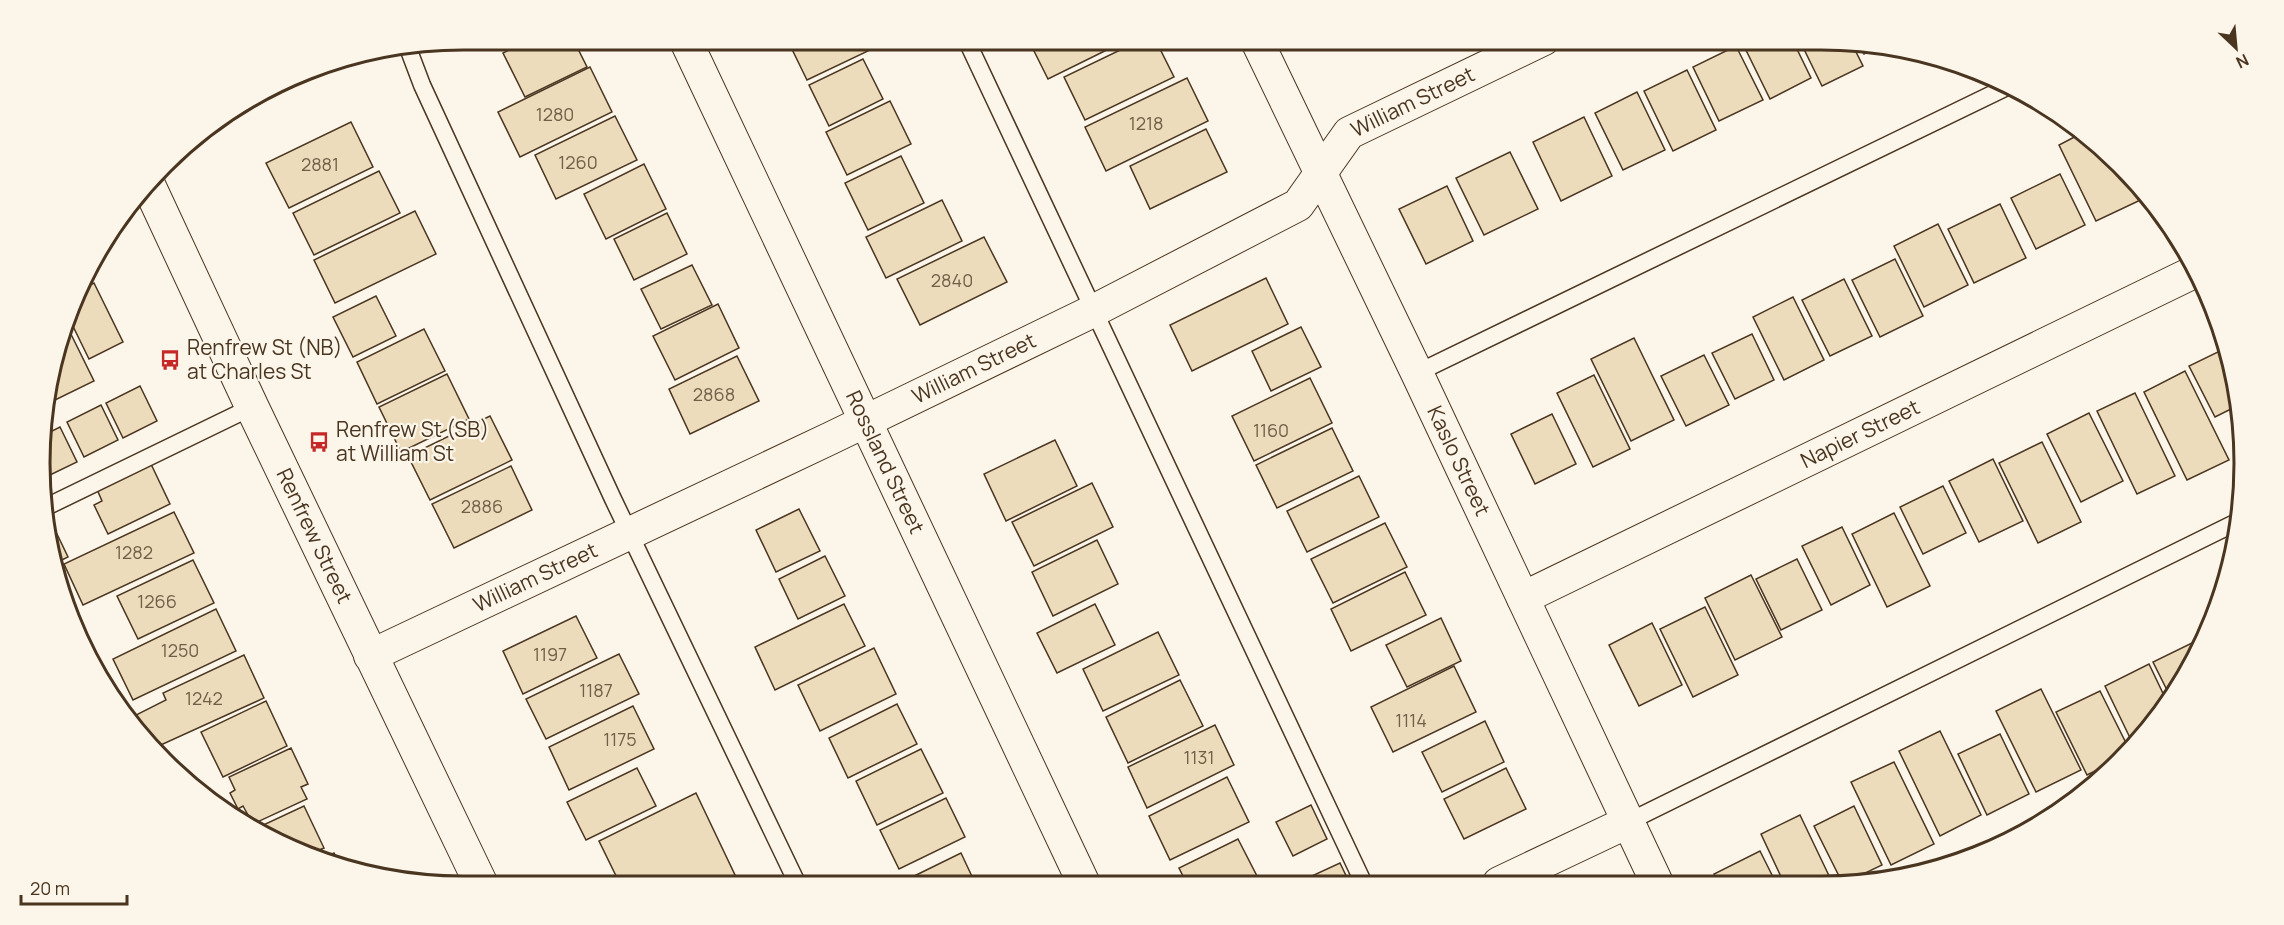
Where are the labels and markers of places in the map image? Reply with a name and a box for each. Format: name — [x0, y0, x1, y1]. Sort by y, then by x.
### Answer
place label: Renfrew St (NB) at Charles St — [187, 333, 342, 385]
bus stop icon: Renfrew St (NB) at Charles St — [158, 348, 182, 372]
place label: Renfrew St (SB) at William St — [336, 415, 489, 467]
bus stop icon: Renfrew St (SB) at William St — [307, 430, 331, 454]

